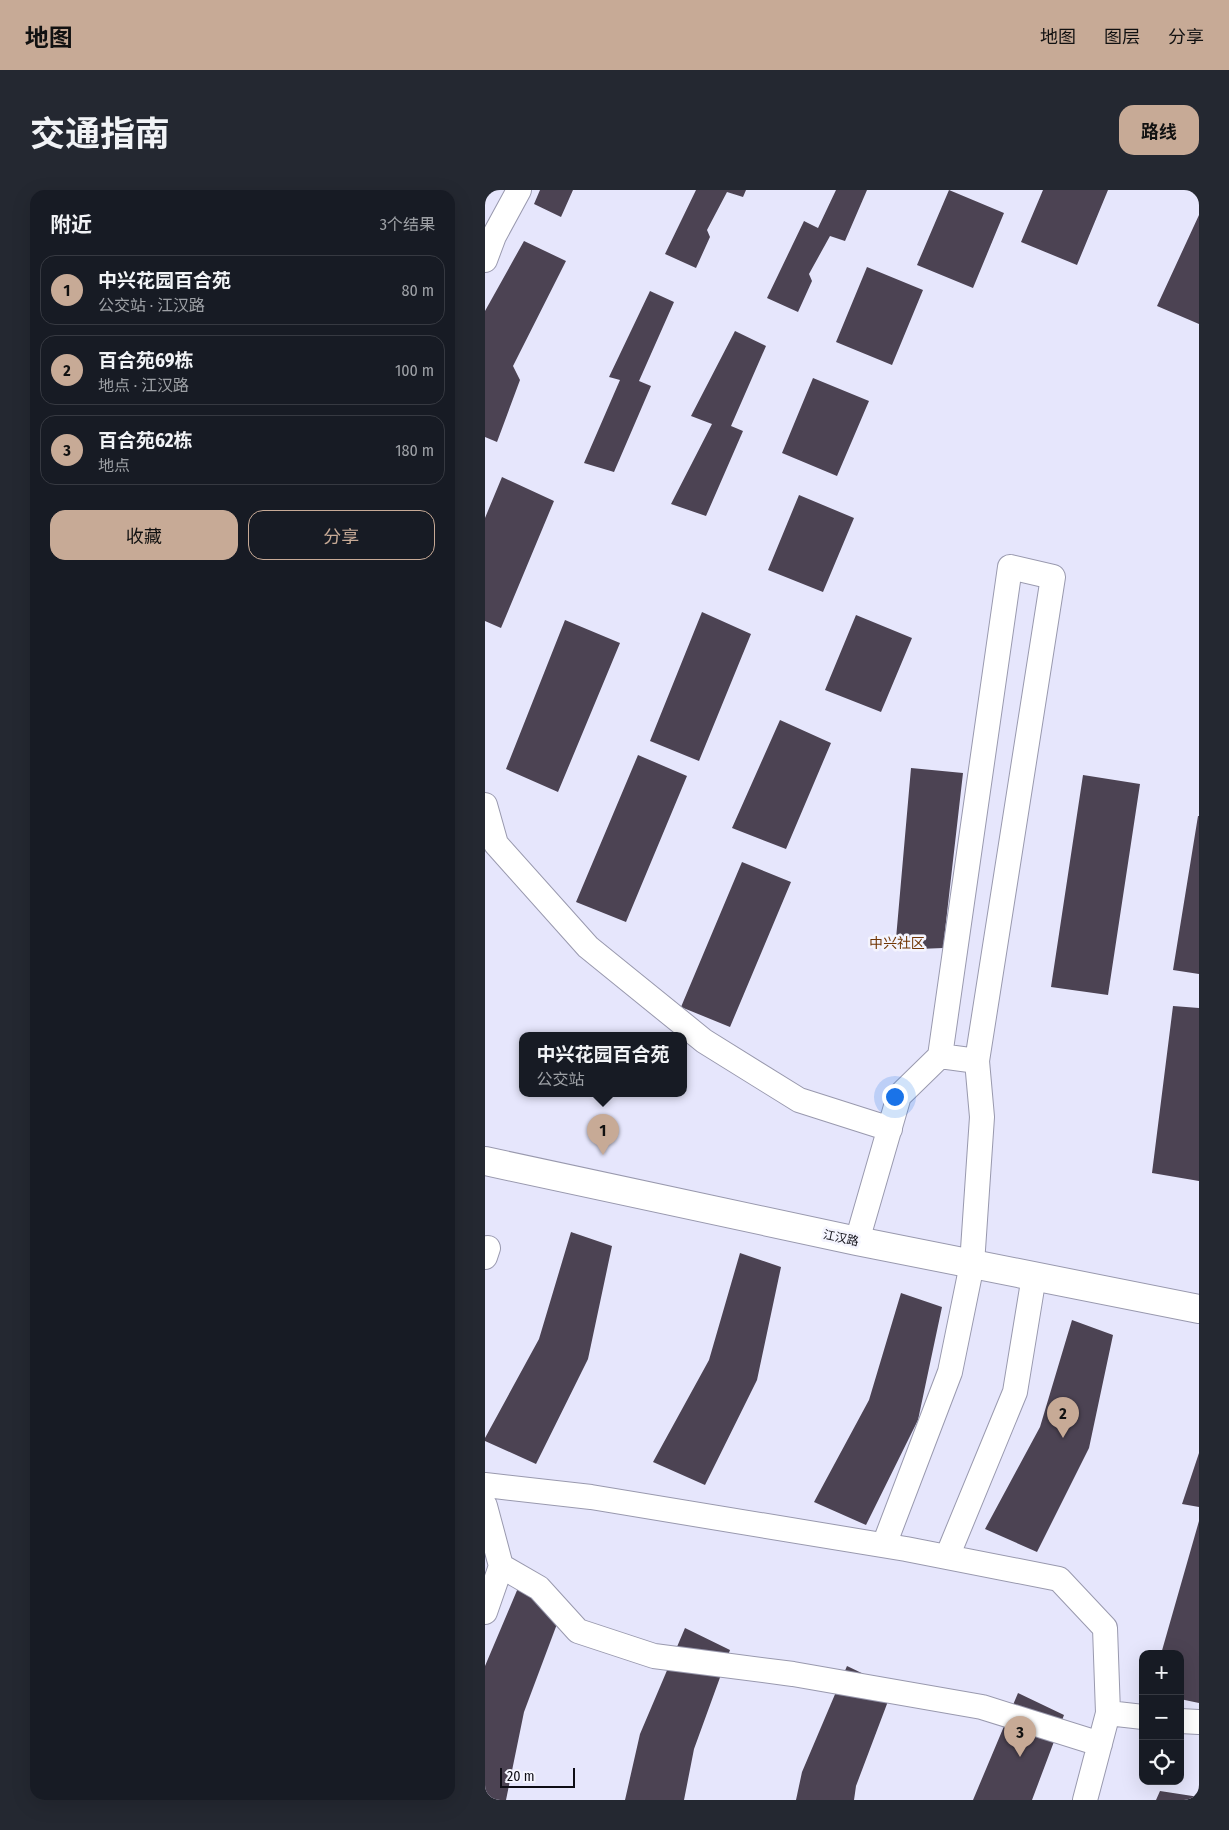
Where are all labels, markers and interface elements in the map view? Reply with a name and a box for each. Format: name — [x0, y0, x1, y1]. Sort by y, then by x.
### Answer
text: 地图 — [25, 24, 73, 52]
text: 地图 — [1040, 26, 1076, 48]
text: 图层 — [1104, 26, 1140, 48]
text: 分享 — [1168, 26, 1204, 48]
button: 路线 — [1119, 105, 1199, 155]
text: 交通指南 — [30, 113, 170, 155]
text: 附近 — [50, 212, 92, 238]
text: 3个结果 — [380, 215, 435, 234]
text: 中兴花园百合苑 — [98, 269, 231, 292]
text: 1 — [64, 281, 70, 300]
text: 80 m — [402, 281, 434, 300]
text: 公交站 · 江汉路 — [98, 296, 205, 315]
text: 百合苑69栋 — [98, 349, 194, 372]
text: 2 — [63, 361, 71, 380]
text: 100 m — [395, 361, 434, 380]
text: 地点 · 江汉路 — [98, 376, 189, 395]
text: 百合苑62栋 — [98, 429, 193, 452]
text: 3 — [63, 441, 71, 460]
text: 180 m — [395, 441, 434, 460]
text: 地点 — [98, 456, 130, 475]
button: 收藏 — [50, 510, 238, 560]
button: 分享 — [248, 510, 435, 560]
district label: 中兴社区 — [869, 935, 925, 952]
popup — [519, 1032, 687, 1097]
text: 中兴花园百合苑 — [536, 1043, 670, 1066]
text: 公交站 — [536, 1070, 585, 1089]
your location — [882, 1084, 908, 1110]
pin: 1 — [587, 1114, 619, 1155]
street label: 江汉路 — [822, 1227, 860, 1249]
pin: 2 — [1047, 1397, 1079, 1438]
map controls — [1139, 1650, 1184, 1785]
button: + — [1139, 1650, 1184, 1695]
button: − — [1139, 1695, 1184, 1740]
pin: 3 — [1004, 1716, 1036, 1757]
button: locate — [1139, 1740, 1184, 1785]
scale bar — [500, 1765, 575, 1788]
text: 20 m — [507, 1768, 535, 1785]

